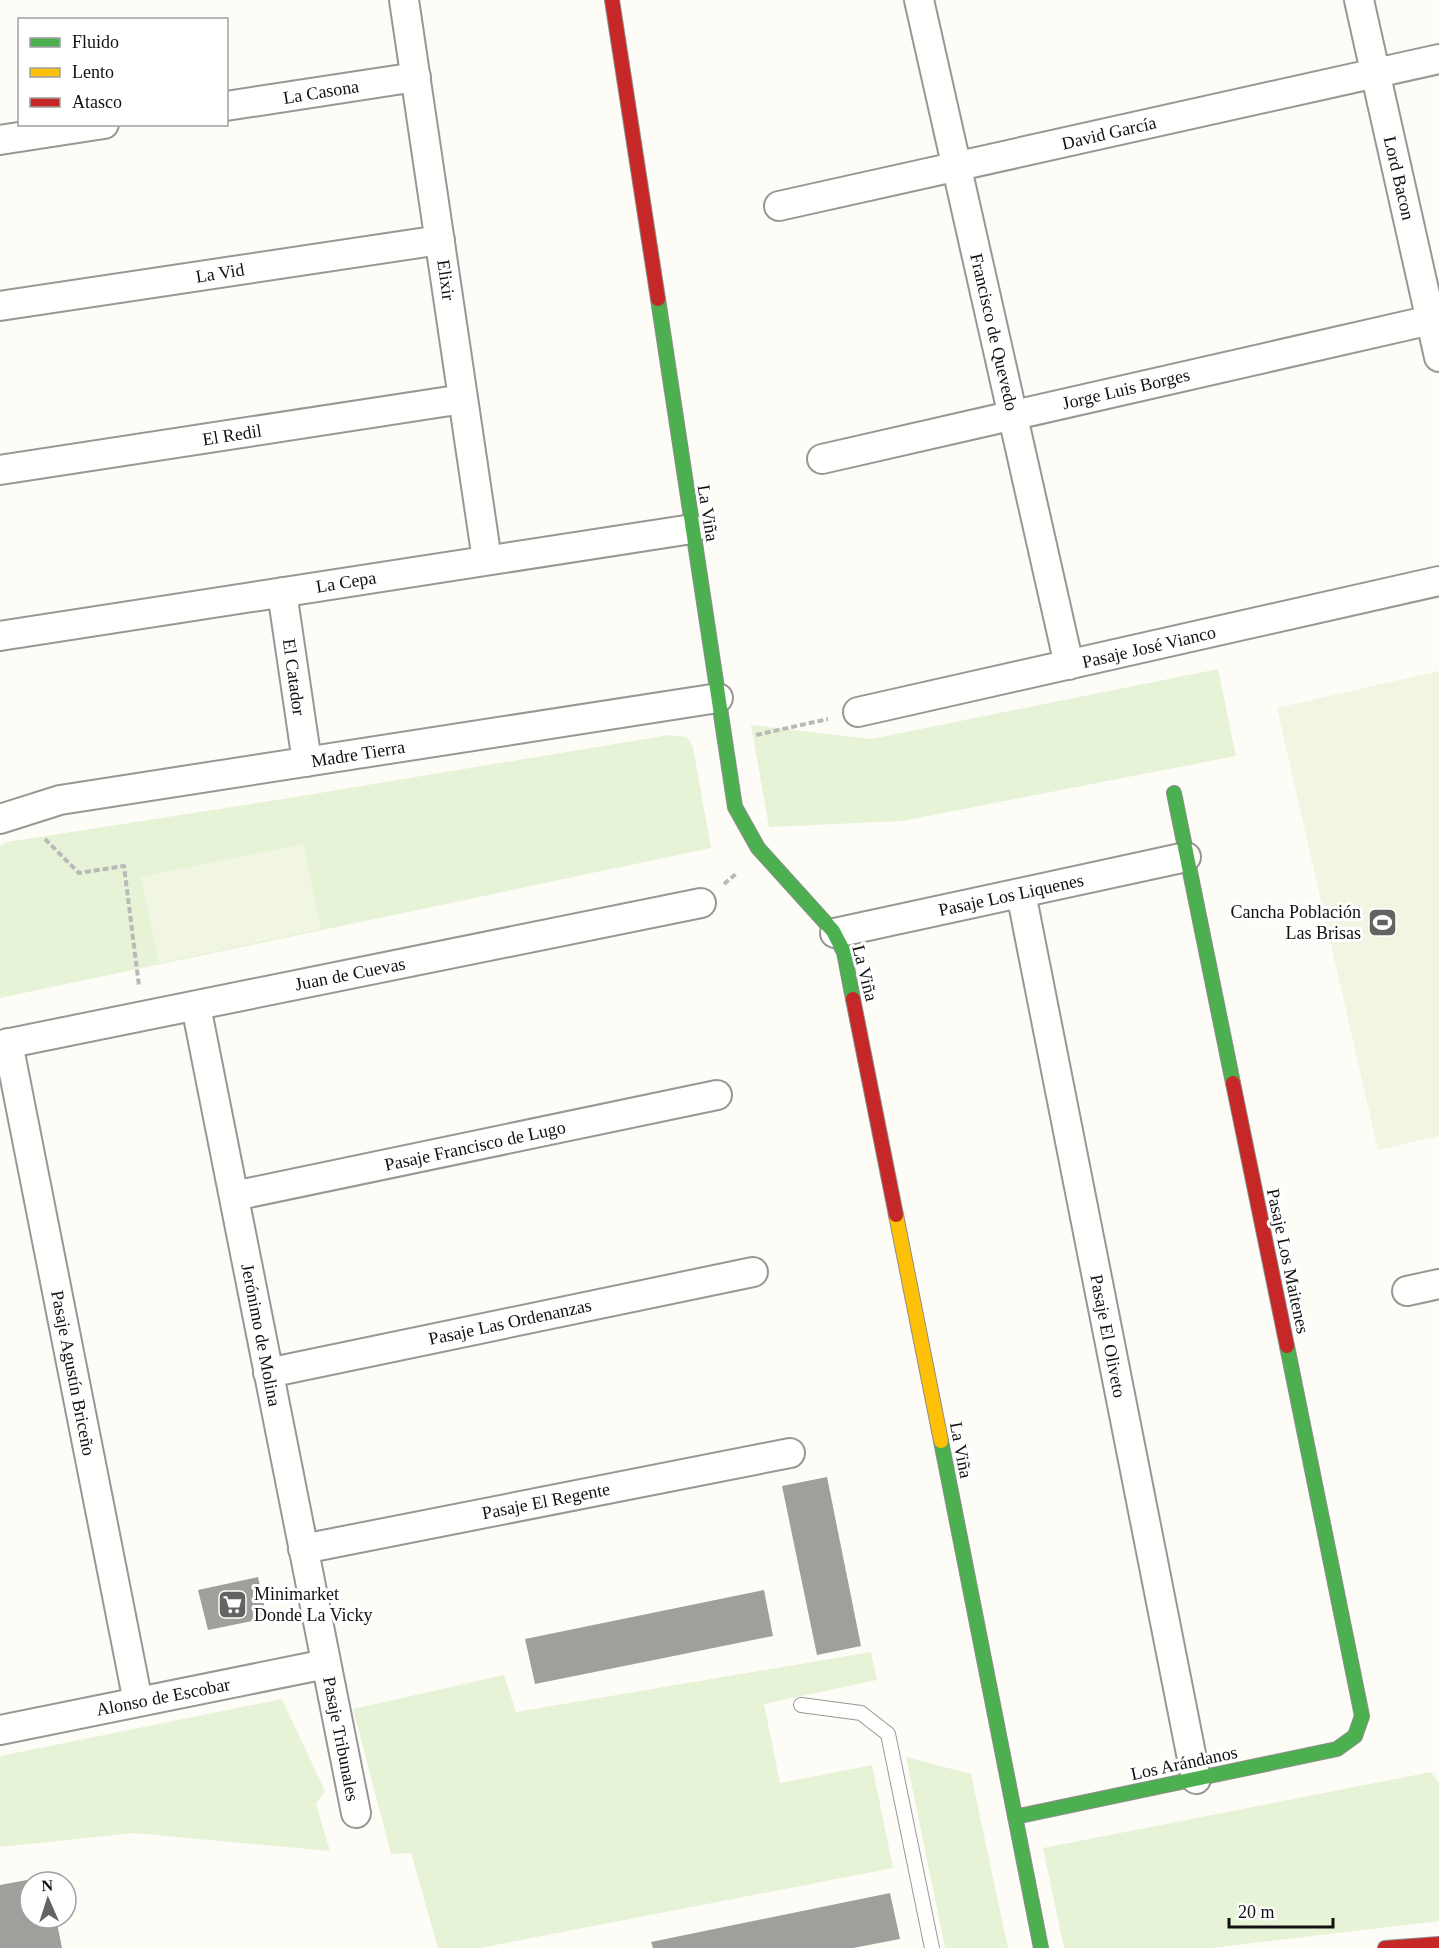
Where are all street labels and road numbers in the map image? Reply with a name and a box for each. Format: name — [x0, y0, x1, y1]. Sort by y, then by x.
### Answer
street label: La Casona — [282, 76, 360, 108]
street label: David García — [1060, 112, 1158, 154]
street label: Lord Bacon — [1380, 134, 1418, 222]
street label: Francisco de Quevedo — [966, 251, 1022, 413]
street label: Elixir — [433, 258, 459, 302]
street label: La Vid — [194, 259, 246, 287]
street label: Jorge Luis Borges — [1060, 365, 1192, 413]
street label: El Redil — [201, 420, 263, 450]
street label: La Viña — [694, 483, 722, 543]
street label: La Cepa — [315, 567, 377, 597]
street label: Pasaje José Vianco — [1080, 622, 1218, 672]
street label: El Catador — [279, 637, 309, 717]
street label: Madre Tierra — [310, 737, 406, 771]
street label: Pasaje Los Liquenes — [937, 870, 1085, 920]
street label: La Viña — [848, 943, 882, 1003]
street label: Juan de Cuevas — [293, 953, 407, 995]
street label: Pasaje Francisco de Lugo — [383, 1117, 567, 1175]
street label: Pasaje Los Maitenes — [1263, 1187, 1313, 1335]
street label: Jerónimo de Molina — [237, 1262, 285, 1408]
street label: Pasaje El Oliveto — [1086, 1273, 1130, 1399]
street label: Pasaje Agustín Briceño — [47, 1289, 99, 1457]
street label: Pasaje Las Ordenanzas — [427, 1295, 593, 1349]
street label: La Viña — [946, 1420, 976, 1480]
street label: Pasaje El Regente — [480, 1479, 612, 1523]
street label: Alonso de Escobar — [94, 1674, 232, 1720]
street label: Pasaje Tribunales — [319, 1675, 363, 1803]
street label: Los Arándanos — [1129, 1742, 1239, 1784]

